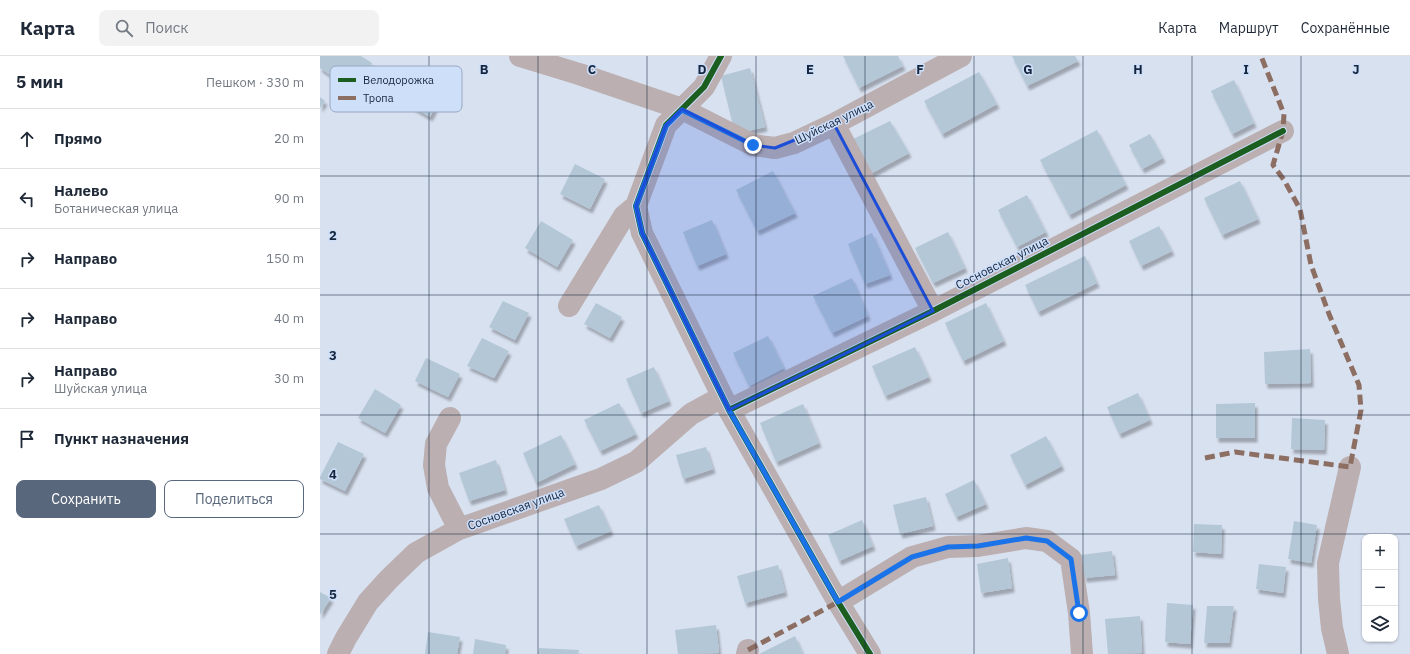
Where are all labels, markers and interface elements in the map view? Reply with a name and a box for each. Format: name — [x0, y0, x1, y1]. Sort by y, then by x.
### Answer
search box — [99, 10, 379, 46]
text: Карта — [20, 16, 75, 40]
icon: search — [113, 17, 135, 39]
text: Поиск — [145, 18, 189, 37]
text: Карта — [1158, 19, 1197, 37]
text: Маршрут — [1219, 19, 1279, 37]
text: Сохранённые — [1301, 19, 1390, 37]
text: B — [480, 61, 489, 78]
text: C — [588, 61, 597, 78]
text: D — [697, 61, 707, 78]
text: E — [806, 61, 814, 78]
text: F — [916, 61, 924, 78]
text: G — [1023, 61, 1033, 78]
text: H — [1133, 61, 1143, 78]
text: I — [1243, 61, 1249, 78]
text: J — [1352, 61, 1360, 78]
legend — [330, 66, 462, 112]
text: 5 мин — [16, 71, 63, 93]
text: Велодорожка — [363, 73, 434, 87]
text: Пешком · 330 m — [206, 74, 304, 91]
text: Тропа — [363, 91, 394, 105]
street label: Шуйская улица — [792, 96, 876, 147]
icon: ahead — [16, 128, 38, 150]
text: Прямо — [54, 129, 102, 148]
text: 20 m — [274, 130, 304, 147]
route end — [744, 136, 762, 154]
text: Налево — [54, 181, 108, 200]
icon: left — [16, 188, 38, 210]
text: 90 m — [274, 190, 304, 207]
text: Ботаническая улица — [54, 200, 178, 217]
text: 2 — [329, 227, 337, 244]
street label: Сосновская улица — [953, 232, 1051, 292]
icon: right — [16, 248, 38, 270]
text: Направо — [54, 249, 117, 268]
text: 150 m — [266, 250, 304, 267]
icon: right — [16, 308, 38, 330]
text: Направо — [54, 309, 117, 328]
text: 40 m — [274, 310, 304, 327]
text: 3 — [329, 347, 337, 364]
text: Направо — [54, 361, 117, 380]
icon: right — [16, 368, 38, 390]
text: 30 m — [274, 370, 304, 387]
text: Шуйская улица — [54, 380, 147, 397]
icon: arrive — [16, 428, 38, 450]
text: Пункт назначения — [54, 429, 189, 448]
text: 4 — [329, 466, 337, 483]
button: Сохранить — [16, 480, 156, 518]
button: Поделиться — [164, 480, 304, 518]
street label: Сосновская улица — [465, 484, 567, 533]
map controls — [1362, 534, 1398, 642]
button: + — [1362, 534, 1398, 570]
button: − — [1362, 570, 1398, 606]
text: 5 — [329, 586, 337, 603]
route start — [1070, 604, 1088, 622]
button: layers — [1362, 606, 1398, 642]

